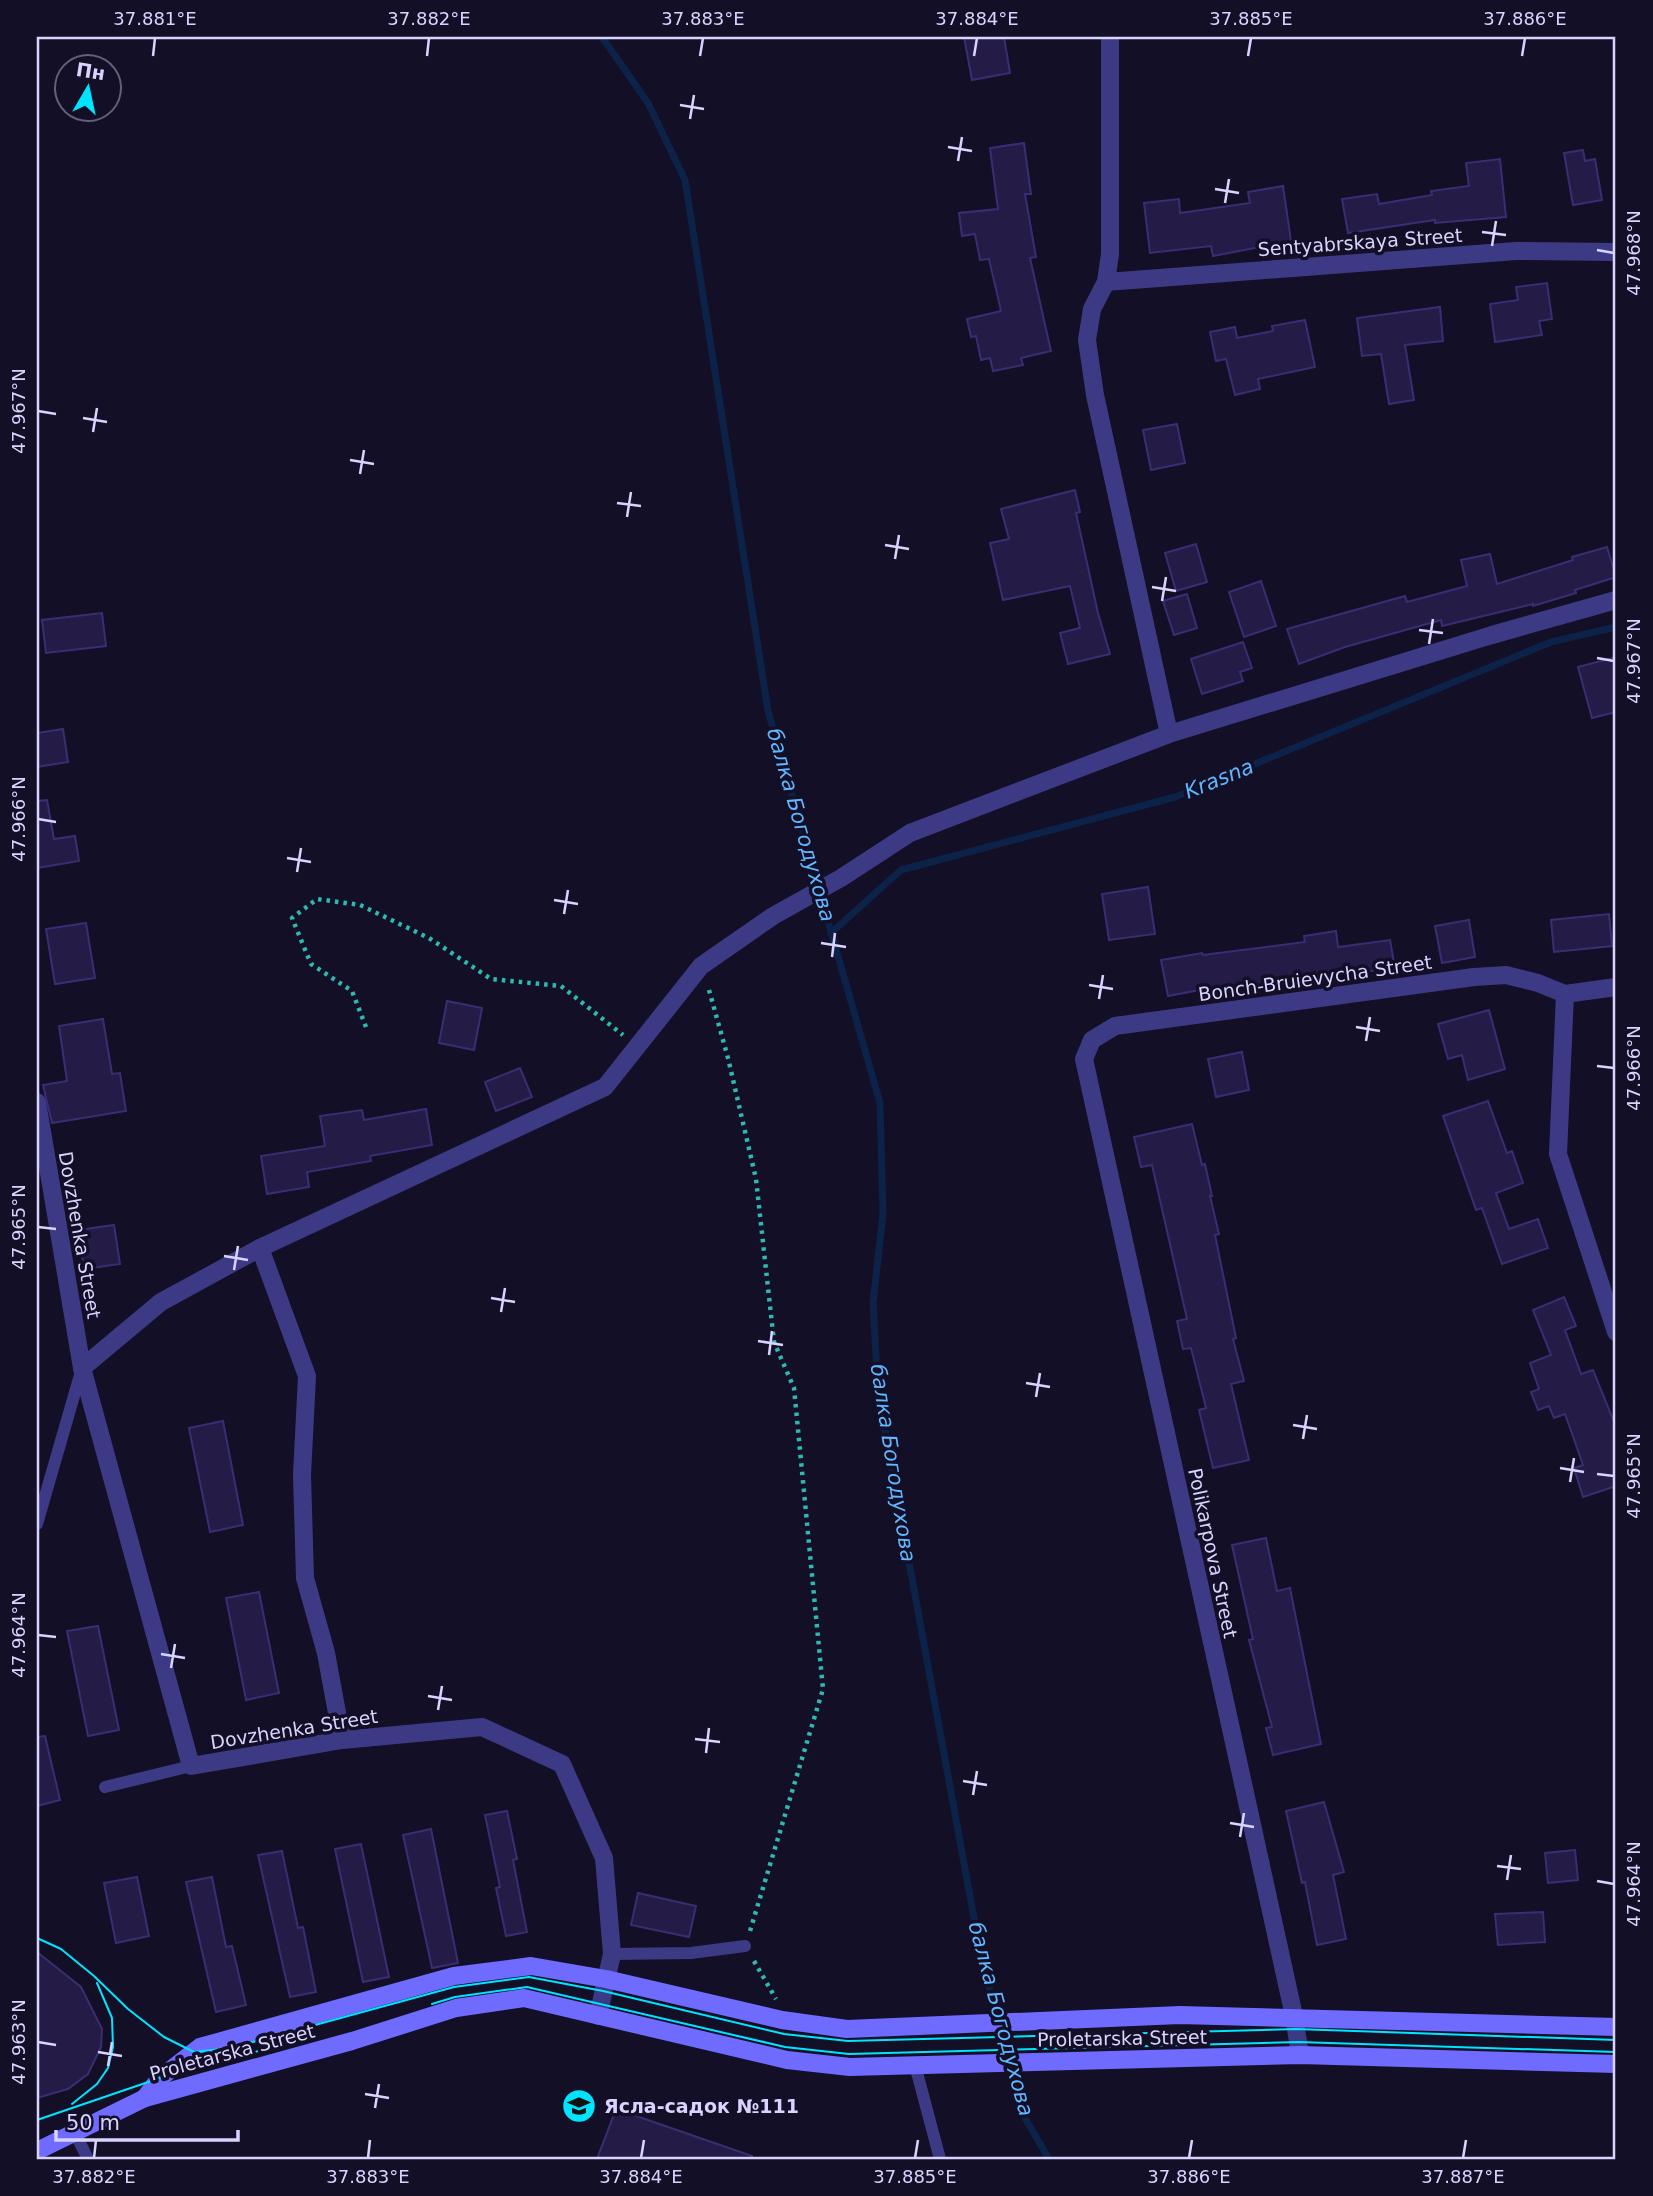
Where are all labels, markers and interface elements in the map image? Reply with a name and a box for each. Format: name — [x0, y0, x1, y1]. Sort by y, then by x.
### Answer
text: 37.881°E — [113, 8, 197, 29]
text: 37.882°E — [387, 8, 471, 29]
text: 37.883°E — [661, 8, 745, 29]
text: 37.884°E — [935, 8, 1019, 29]
text: 37.885°E — [1209, 8, 1293, 29]
text: 37.886°E — [1483, 8, 1567, 29]
north arrow — [52, 52, 122, 122]
text: Пн — [75, 58, 107, 84]
text: 47.968°N — [1623, 210, 1644, 296]
street label: Sentyabrskaya Street — [1257, 224, 1463, 260]
text: 47.967°N — [8, 368, 29, 454]
text: 47.967°N — [1623, 618, 1644, 704]
water label: балка Богодухова — [762, 726, 840, 924]
water label: Krasna — [1181, 754, 1257, 804]
text: 47.966°N — [8, 776, 29, 862]
street label: Bonch-Bruievycha Street — [1197, 951, 1433, 1005]
text: 47.966°N — [1623, 1025, 1644, 1111]
street label: Dovzhenka Street — [54, 1150, 106, 1320]
text: 47.965°N — [8, 1184, 29, 1270]
water label: балка Богодухова — [865, 1362, 921, 1564]
text: 47.965°N — [1623, 1433, 1644, 1519]
street label: Polikarpova Street — [1184, 1466, 1242, 1640]
text: 47.964°N — [8, 1592, 29, 1678]
street label: Dovzhenka Street — [209, 1705, 379, 1753]
text: 47.964°N — [1623, 1841, 1644, 1927]
water label: балка Богодухова — [964, 1919, 1038, 2119]
text: 47.963°N — [8, 1999, 29, 2085]
street label: Proletarska Street — [147, 2019, 317, 2085]
street label: Proletarska Street — [1037, 2026, 1207, 2050]
school or university icon: Ясла-садок №111 — [560, 2087, 598, 2125]
place label: Ясла-садок №111 — [604, 2095, 799, 2117]
scale bar — [56, 2098, 238, 2142]
text: 50 m — [66, 2111, 120, 2135]
text: 37.882°E — [52, 2166, 136, 2187]
text: 37.883°E — [326, 2166, 410, 2187]
text: 37.884°E — [599, 2166, 683, 2187]
text: 37.885°E — [873, 2166, 957, 2187]
text: 37.886°E — [1147, 2166, 1231, 2187]
text: 37.887°E — [1421, 2166, 1505, 2187]

